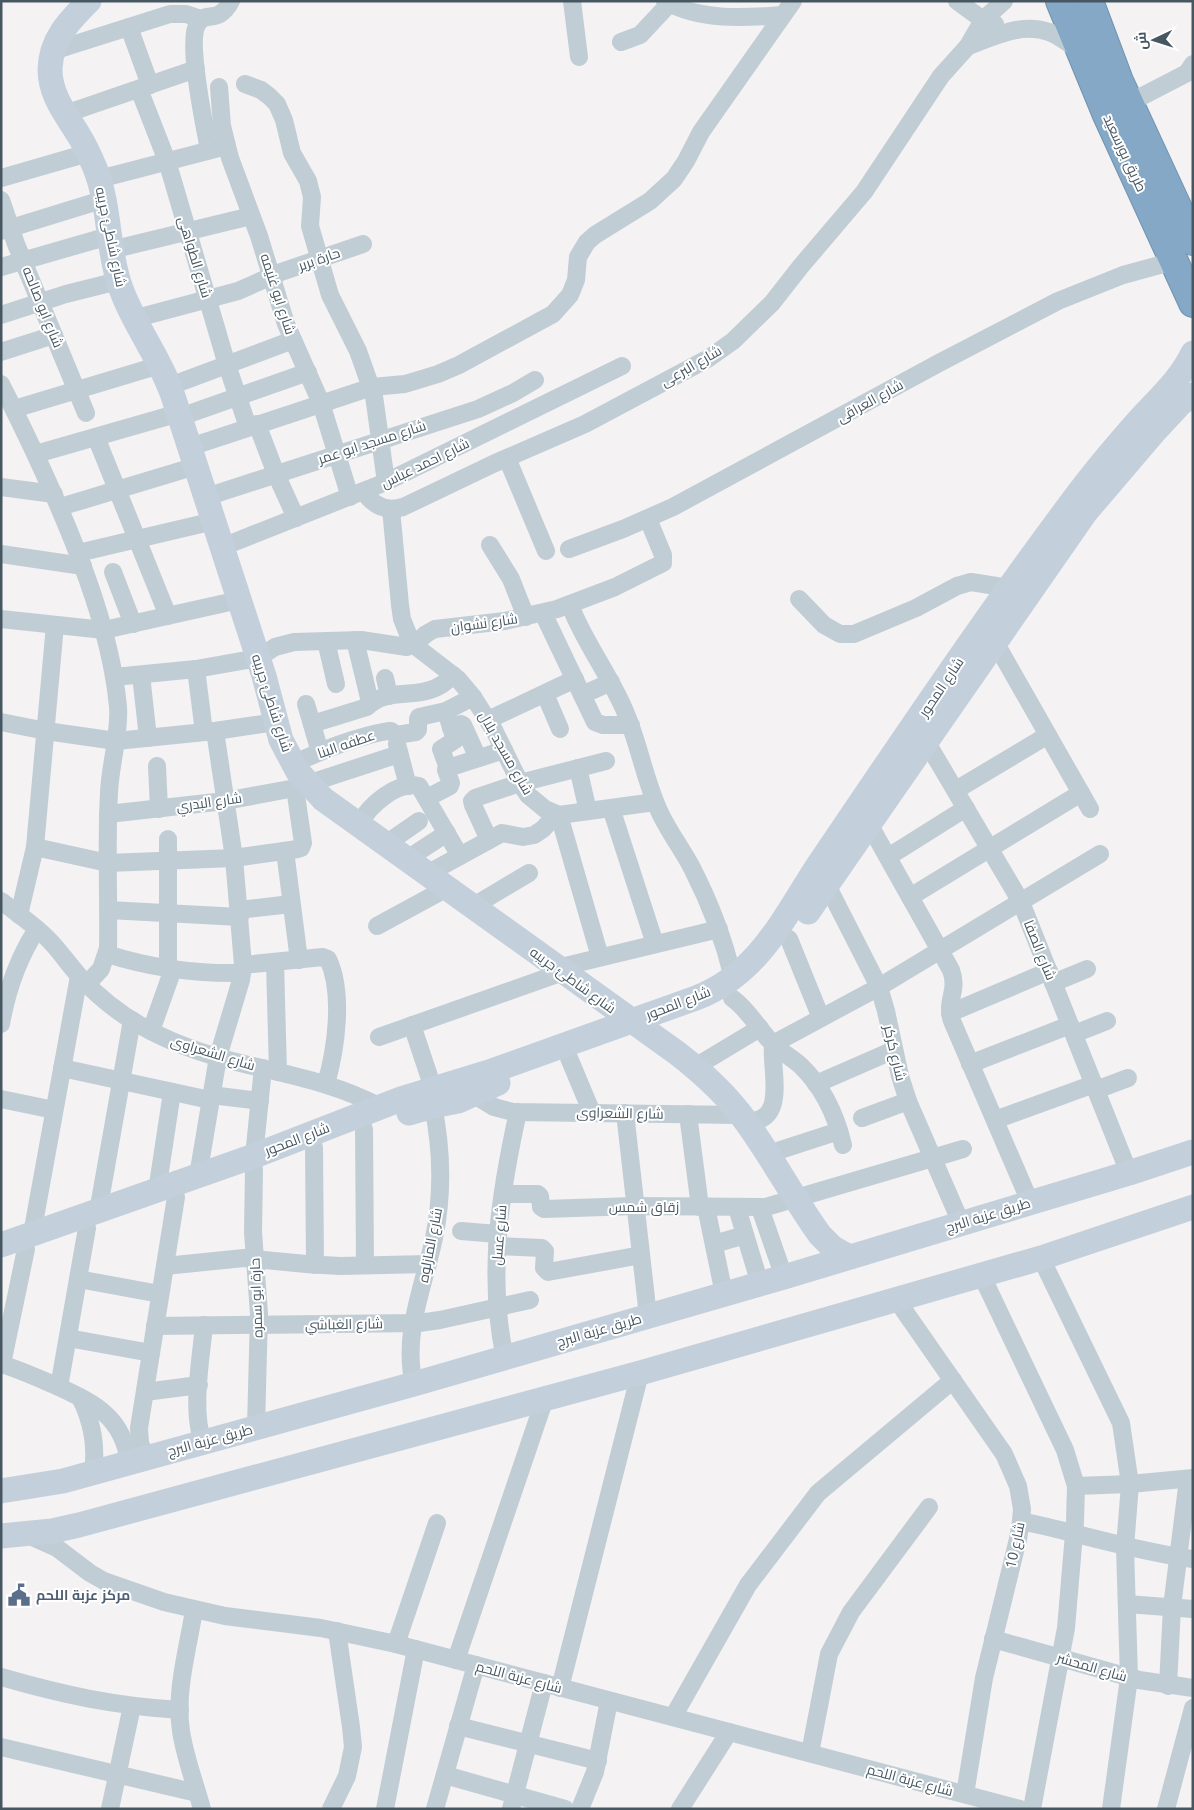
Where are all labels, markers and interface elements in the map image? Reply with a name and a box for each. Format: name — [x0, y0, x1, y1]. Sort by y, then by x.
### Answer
north arrow — [1129, 15, 1179, 65]
text: ش — [1130, 31, 1151, 51]
street label: طريق بورسعيد — [1099, 111, 1152, 195]
street label: شارع شاطئ جريبه — [92, 185, 131, 289]
street label: شارع الطواهى — [174, 214, 217, 300]
street label: حارة بربر — [294, 242, 342, 275]
street label: شارع ابو غنيمه — [256, 251, 300, 337]
street label: شارع ابو صالحه — [19, 263, 68, 350]
street label: شارع البرعى — [657, 340, 725, 391]
street label: شارع العراقى — [833, 374, 906, 427]
street label: شارع مسجد ابو عمر — [314, 415, 428, 468]
street label: شارع احمد عباس — [377, 433, 472, 492]
street label: شارع نشوان — [449, 608, 519, 637]
street label: شارع شاطئ جريبه — [248, 651, 297, 754]
street label: شارع المحور — [913, 653, 967, 721]
street label: شارع مسجد بلال — [475, 707, 538, 798]
street label: عطفه البنا — [315, 725, 377, 762]
street label: شارع البدري — [175, 787, 243, 818]
street label: شارع الصفا — [1020, 917, 1061, 983]
street label: شارع شاطئ جريبه — [526, 942, 620, 1017]
street label: شارع المحور — [642, 981, 713, 1024]
street label: شارع كركر — [880, 1022, 911, 1083]
street label: شارع الشعراوى — [169, 1031, 258, 1074]
street label: شارع الشعراوى — [576, 1102, 664, 1123]
street label: شارع المحور — [261, 1117, 332, 1160]
street label: طريق عزبة البرج — [943, 1193, 1033, 1236]
street label: زقاق شمس — [609, 1197, 679, 1216]
street label: شارع عسل — [486, 1204, 511, 1266]
street label: شارع المازلوه — [413, 1206, 446, 1284]
street label: حارة ابو سمره — [245, 1258, 266, 1338]
street label: طريق عزبة البرج — [554, 1308, 644, 1351]
street label: شارع الغباشي — [305, 1313, 383, 1336]
street label: طريق عزبة البرج — [165, 1419, 255, 1460]
street label: شارع 10 — [1000, 1520, 1029, 1570]
public building icon: مركز عزبة اللحم — [6, 1582, 32, 1608]
place label: مركز عزبة اللحم — [36, 1585, 130, 1605]
street label: شارع المحشر — [1054, 1647, 1129, 1686]
street label: شارع عزبة اللحم — [474, 1656, 564, 1698]
street label: شارع عزبة اللحم — [865, 1759, 955, 1801]

